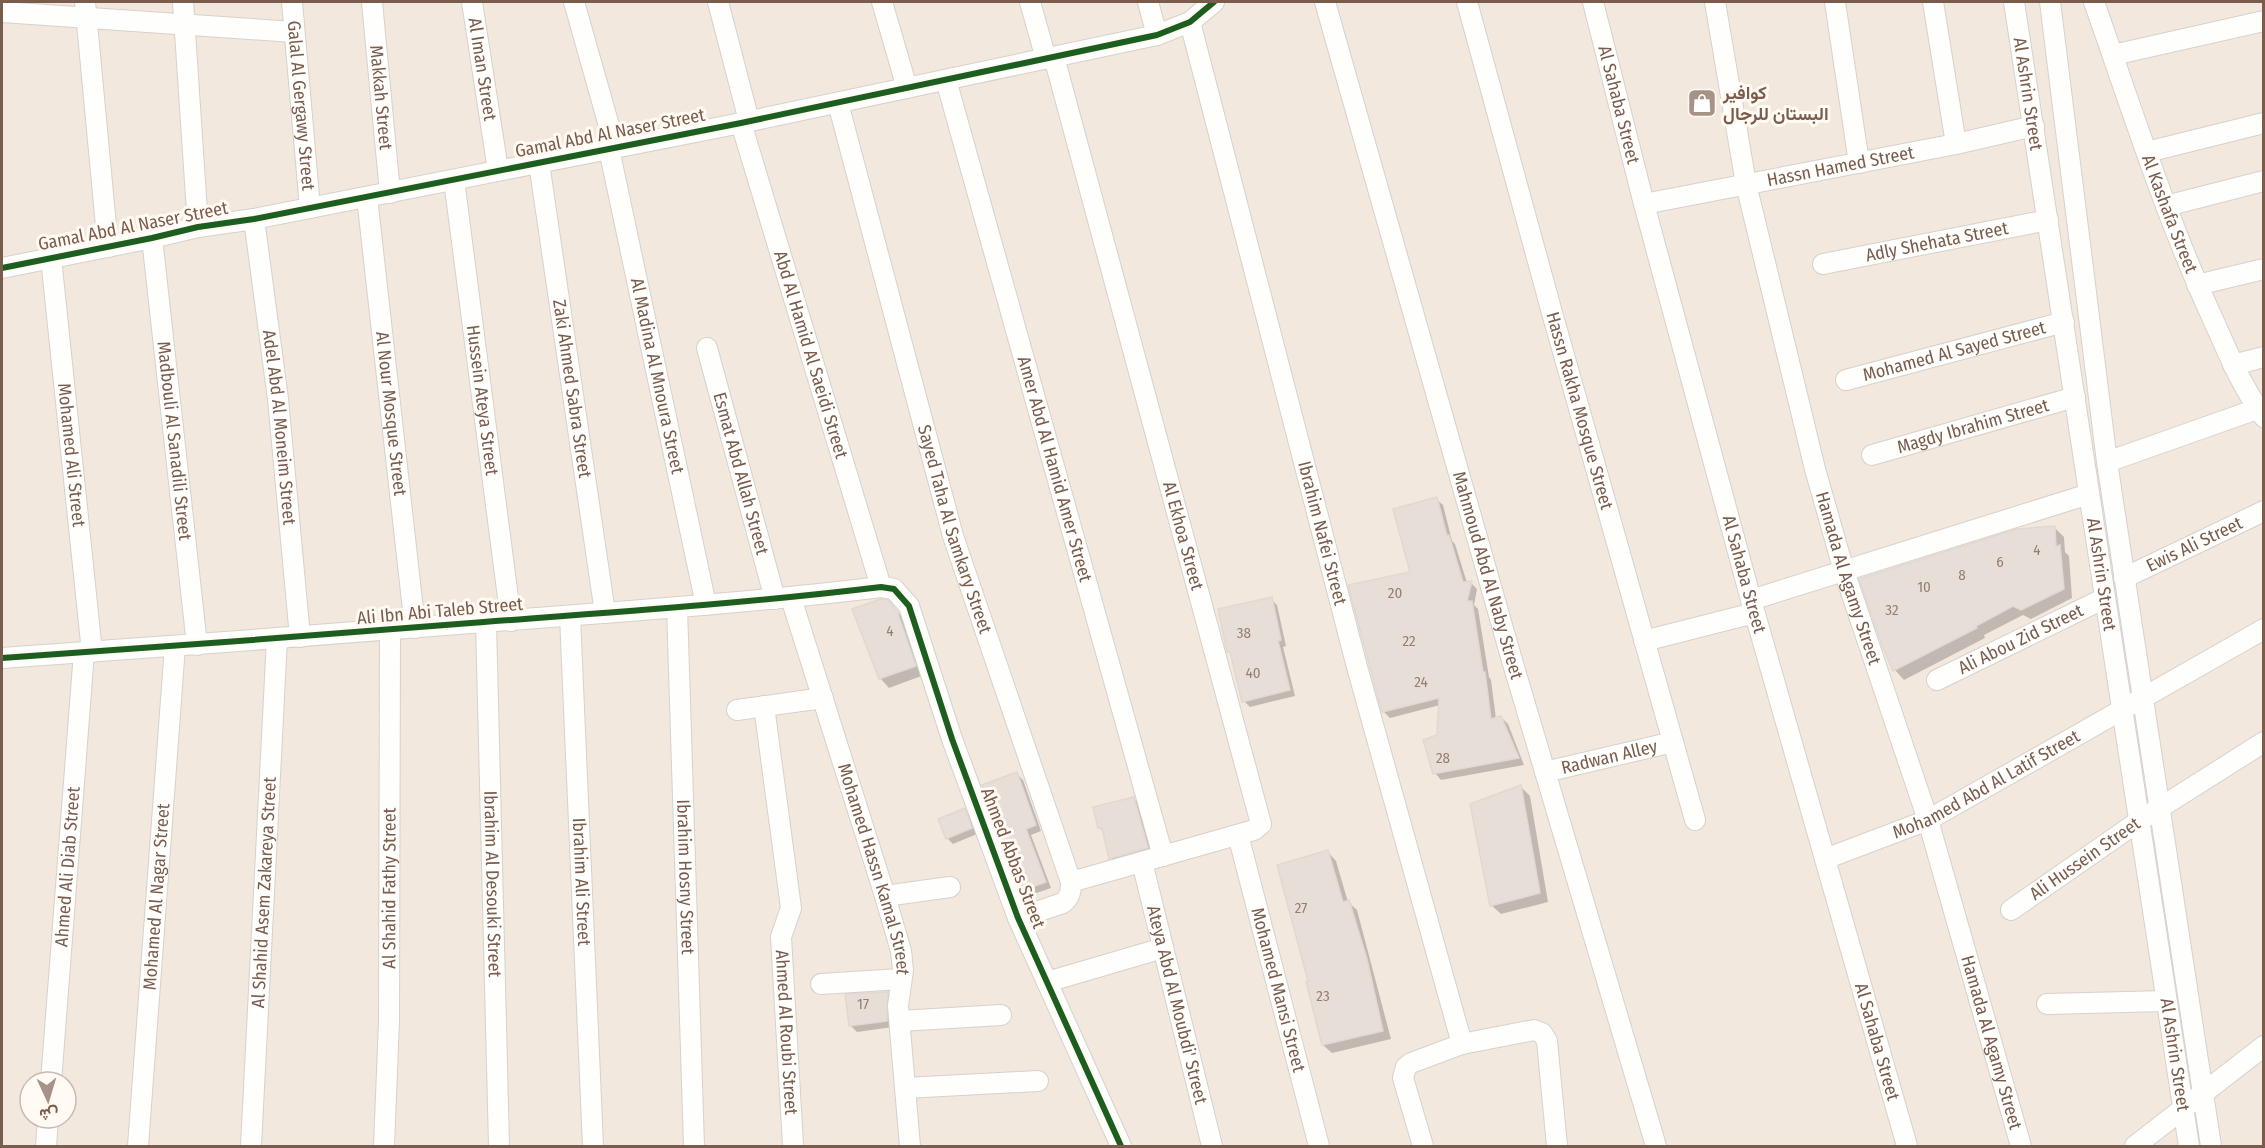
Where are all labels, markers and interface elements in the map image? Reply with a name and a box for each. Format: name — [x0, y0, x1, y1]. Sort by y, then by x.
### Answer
street label: Al Iman Street — [464, 16, 501, 122]
street label: Galal Al Gergawy Street — [283, 20, 319, 191]
street label: Al Ashrin Street — [2009, 36, 2048, 152]
street label: Al Sahaba Street — [1593, 43, 1644, 166]
street label: Makkah Street — [365, 44, 397, 151]
place label: كوافير البستان للرجال — [1722, 82, 1829, 125]
shop icon: كوافير البستان للرجال — [1686, 87, 1718, 119]
street label: Gamal Abd Al Naser Street — [513, 104, 707, 162]
street label: Hassn Hamed Street — [1765, 141, 1916, 191]
street label: Al Kashafa Street — [2137, 152, 2203, 277]
street label: Gamal Abd Al Naser Street — [36, 197, 230, 255]
street label: Adly Shehata Street — [1864, 217, 2010, 266]
street label: Abd Al Hamid Al Saeidi Street — [769, 248, 853, 461]
street label: Al Madina Al Mnoura Street — [626, 276, 689, 476]
street label: Zaki Ahmed Sabra Street — [548, 298, 596, 479]
street label: Hassn Rakha Mosque Street — [1541, 309, 1618, 512]
street label: Mohamed Al Sayed Street — [1860, 316, 2048, 386]
street label: Hussein Ateya Street — [462, 323, 503, 477]
street label: Adel Abd Al Moneim Street — [258, 329, 301, 526]
street label: Al Nour Mosque Street — [371, 330, 411, 497]
street label: Madbouli Al Sanadili Street — [152, 340, 196, 541]
street label: Amer Abd Al Hamid Amer Street — [1013, 354, 1097, 584]
street label: Mohamed Ali Street — [53, 382, 90, 528]
street label: Esmat Abd Allah Street — [708, 390, 774, 557]
street label: Magdy Ibrahim Street — [1895, 394, 2051, 458]
street label: Sayed Taha Al Samkary Street — [913, 423, 997, 637]
street label: Ibrahim Nafei Street — [1293, 459, 1352, 608]
street label: Mahmoud Abd Al Naby Street — [1448, 469, 1528, 682]
street label: Al Ekhoa Street — [1158, 479, 1208, 593]
street label: Hamada Al Agamy Street — [1811, 489, 1886, 668]
street label: Ewis Ali Street — [2143, 512, 2246, 577]
street label: Al Sahaba Street — [1718, 513, 1771, 636]
street label: Al Ashrin Street — [2082, 516, 2121, 632]
house number: 4 — [2033, 541, 2041, 559]
house number: 6 — [1996, 553, 2004, 571]
house number: 8 — [1958, 566, 1966, 584]
house number: 10 — [1917, 578, 1931, 596]
house number: 20 — [1388, 584, 1402, 602]
street label: Ali Ibn Abi Taleb Street — [356, 593, 524, 629]
street label: Ali Abou Zid Street — [1954, 599, 2087, 679]
house number: 32 — [1885, 601, 1899, 619]
house number: 4 — [886, 622, 894, 640]
house number: 38 — [1237, 624, 1251, 642]
house number: 22 — [1402, 632, 1416, 650]
house number: 40 — [1245, 664, 1261, 682]
house number: 24 — [1414, 673, 1428, 691]
street label: Mohamed Abd Al Latif Street — [1889, 725, 2084, 843]
street label: Radwan Alley — [1559, 735, 1659, 779]
house number: 28 — [1436, 749, 1450, 767]
street label: Mohamed Hassn Kamal Street — [833, 761, 914, 977]
street label: Al Shahid Asem Zakareya Street — [247, 776, 281, 1009]
street label: Ahmed Abbas Street — [976, 785, 1050, 932]
street label: Ahmed Ali Diab Street — [50, 786, 85, 948]
street label: Ibrahim Al Desouki Street — [479, 790, 506, 978]
street label: Ibrahim Hosny Street — [672, 799, 699, 955]
street label: Mohamed Al Nagar Street — [139, 802, 174, 991]
street label: Al Shahid Fathy Street — [378, 807, 401, 969]
street label: Ali Hussein Street — [2025, 812, 2145, 905]
street label: Ibrahim Ali Street — [568, 817, 595, 946]
house number: 27 — [1295, 899, 1307, 917]
street label: Ateya Abd Al Moubdi' Street — [1142, 903, 1212, 1106]
street label: Mohamed Mansi Street — [1246, 905, 1310, 1075]
street label: Ahmed Al Roubi Street — [771, 949, 802, 1116]
street label: Hamada Al Agamy Street — [1956, 953, 2027, 1132]
street label: Al Sahaba Street — [1850, 980, 1905, 1103]
house number: 23 — [1316, 987, 1330, 1005]
house number: 17 — [857, 995, 869, 1013]
street label: Al Ashrin Street — [2156, 997, 2195, 1113]
north arrow — [18, 1070, 78, 1130]
text: ش — [39, 1104, 59, 1125]

